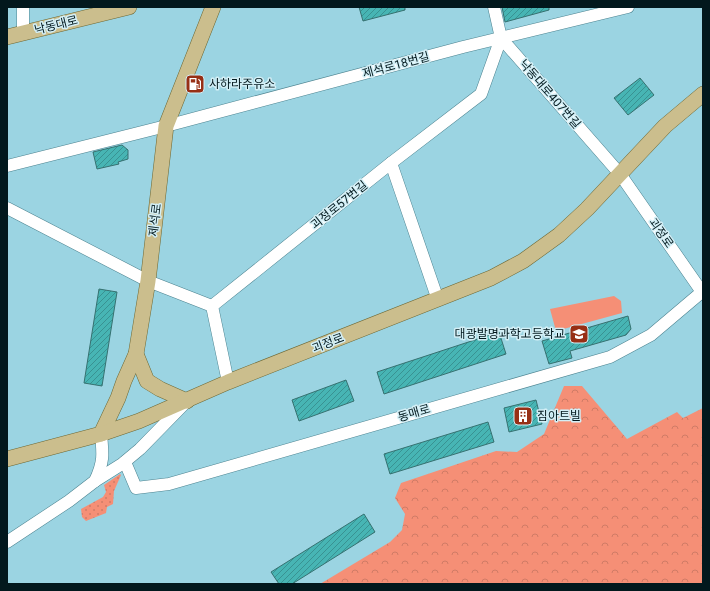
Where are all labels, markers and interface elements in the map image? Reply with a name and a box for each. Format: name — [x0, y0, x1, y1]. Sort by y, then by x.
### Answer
street label: 낙동대로 — [33, 13, 79, 37]
street label: 제석로18번길 — [361, 49, 431, 81]
street label: 낙동대로407번길 — [516, 57, 584, 131]
fuel station icon: 사하라주유소 — [184, 73, 206, 95]
place label: 사하라주유소 — [209, 77, 275, 91]
street label: 괴정로57번길 — [308, 178, 370, 232]
street label: 제석로 — [146, 203, 164, 237]
street label: 괴정로 — [646, 215, 676, 251]
school or university icon: 대광발명과학고등학교 — [568, 323, 590, 345]
place label: 대광발명과학고등학교 — [455, 327, 565, 341]
street label: 괴정로 — [310, 331, 346, 355]
street label: 동매로 — [396, 402, 432, 424]
building icon: 짐아트빌 — [512, 405, 534, 427]
place label: 짐아트빌 — [537, 409, 581, 423]

